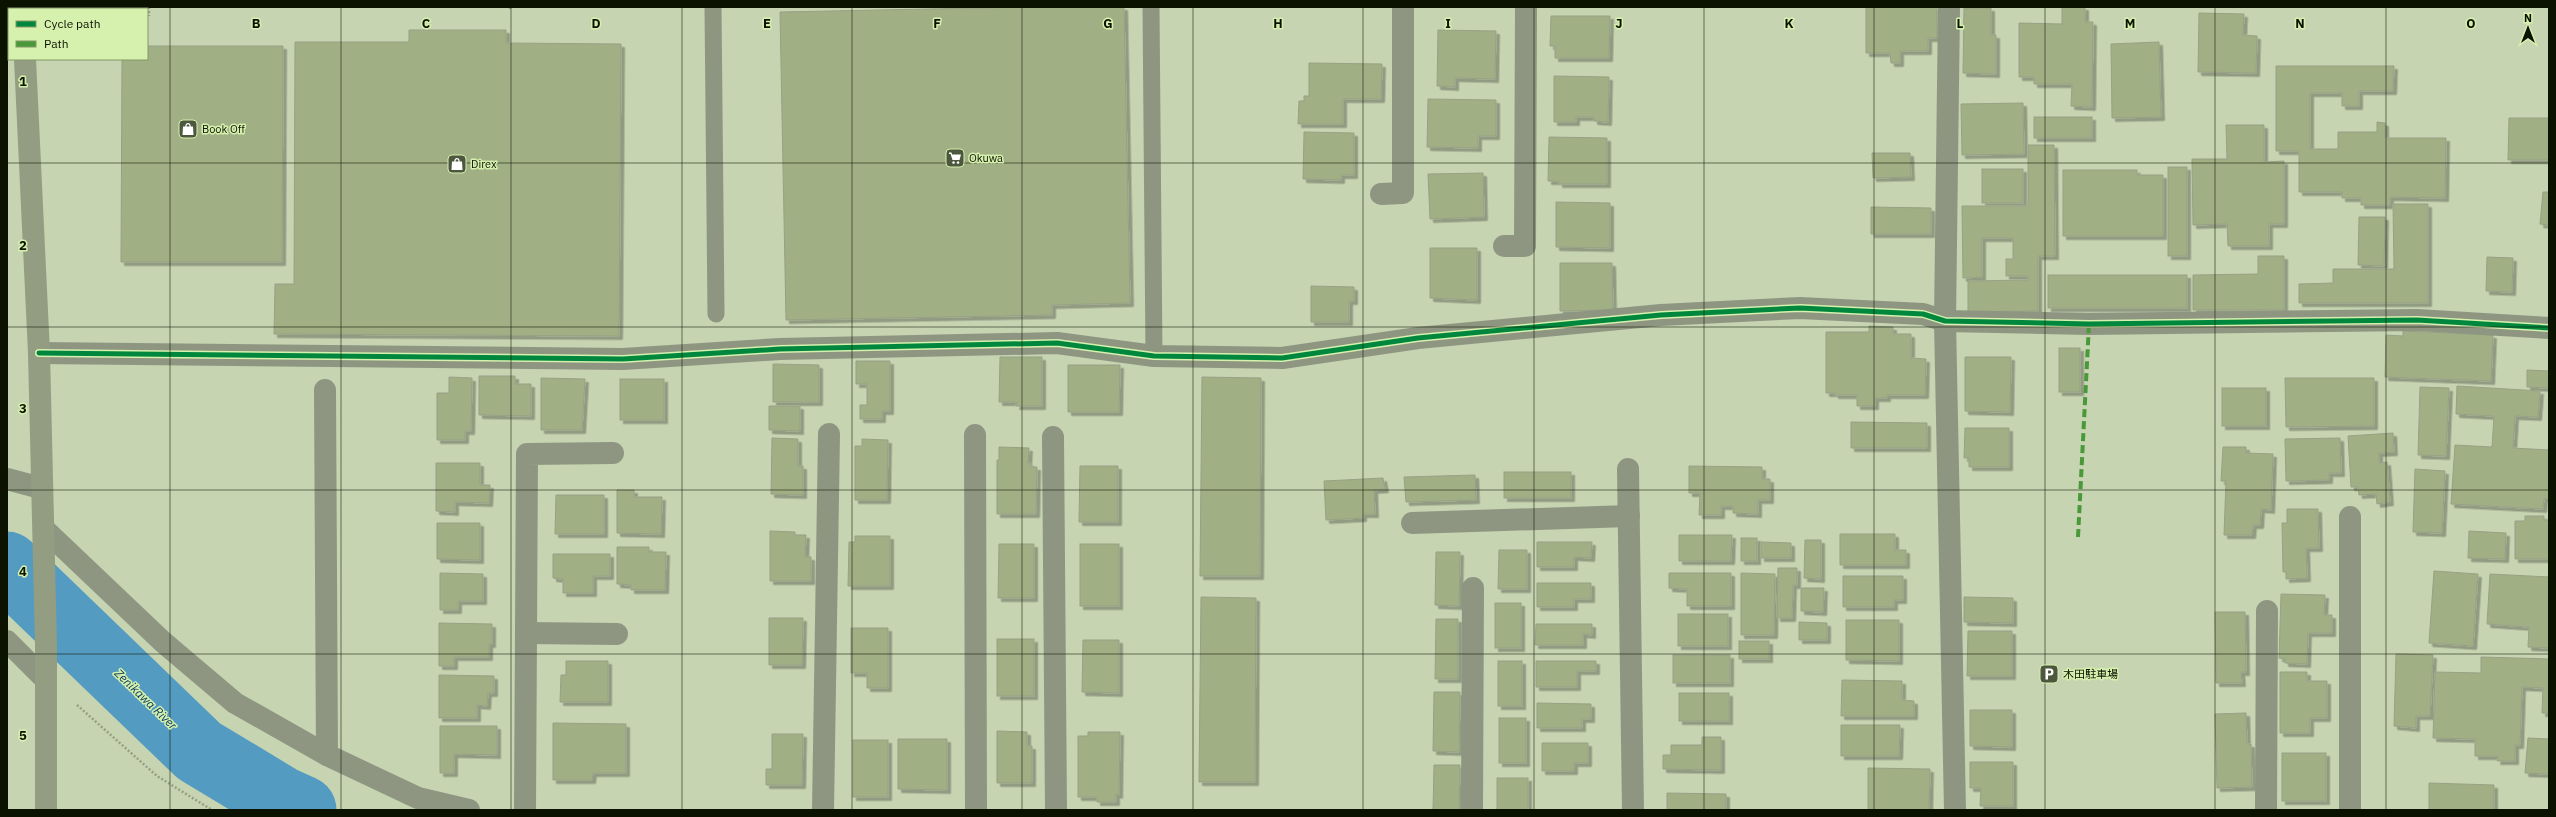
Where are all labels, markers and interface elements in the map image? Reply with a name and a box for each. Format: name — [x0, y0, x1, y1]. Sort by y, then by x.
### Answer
legend — [8, 8, 148, 60]
north arrow — [2508, 8, 2548, 48]
text: N — [2524, 11, 2532, 25]
text: B — [252, 15, 261, 32]
text: C — [422, 15, 431, 32]
text: D — [591, 15, 601, 32]
text: E — [763, 15, 771, 32]
text: F — [933, 15, 941, 32]
text: G — [1103, 15, 1113, 32]
text: H — [1273, 15, 1283, 32]
text: I — [1445, 15, 1451, 32]
text: J — [1615, 15, 1623, 32]
text: K — [1784, 15, 1794, 32]
text: L — [1957, 15, 1964, 32]
text: M — [2125, 15, 2135, 32]
text: N — [2295, 15, 2305, 32]
text: O — [2466, 15, 2476, 32]
text: Cycle path — [44, 16, 101, 31]
text: Path — [44, 36, 69, 51]
text: 1 — [19, 73, 27, 90]
shop icon: Book Off — [177, 118, 199, 140]
place label: Book Off — [202, 122, 245, 136]
supermarket icon: Okuwa — [944, 147, 966, 169]
place label: Okuwa — [969, 151, 1003, 165]
shop icon: Direx — [446, 153, 468, 175]
place label: Direx — [471, 157, 497, 171]
text: 2 — [19, 237, 27, 254]
text: 3 — [19, 400, 27, 417]
text: 4 — [19, 563, 27, 580]
parking icon: 木田駐車場 — [2038, 663, 2060, 685]
water label: Zenikawa River — [111, 665, 181, 733]
place label: 木田駐車場 — [2063, 667, 2118, 681]
text: 5 — [19, 727, 27, 744]

